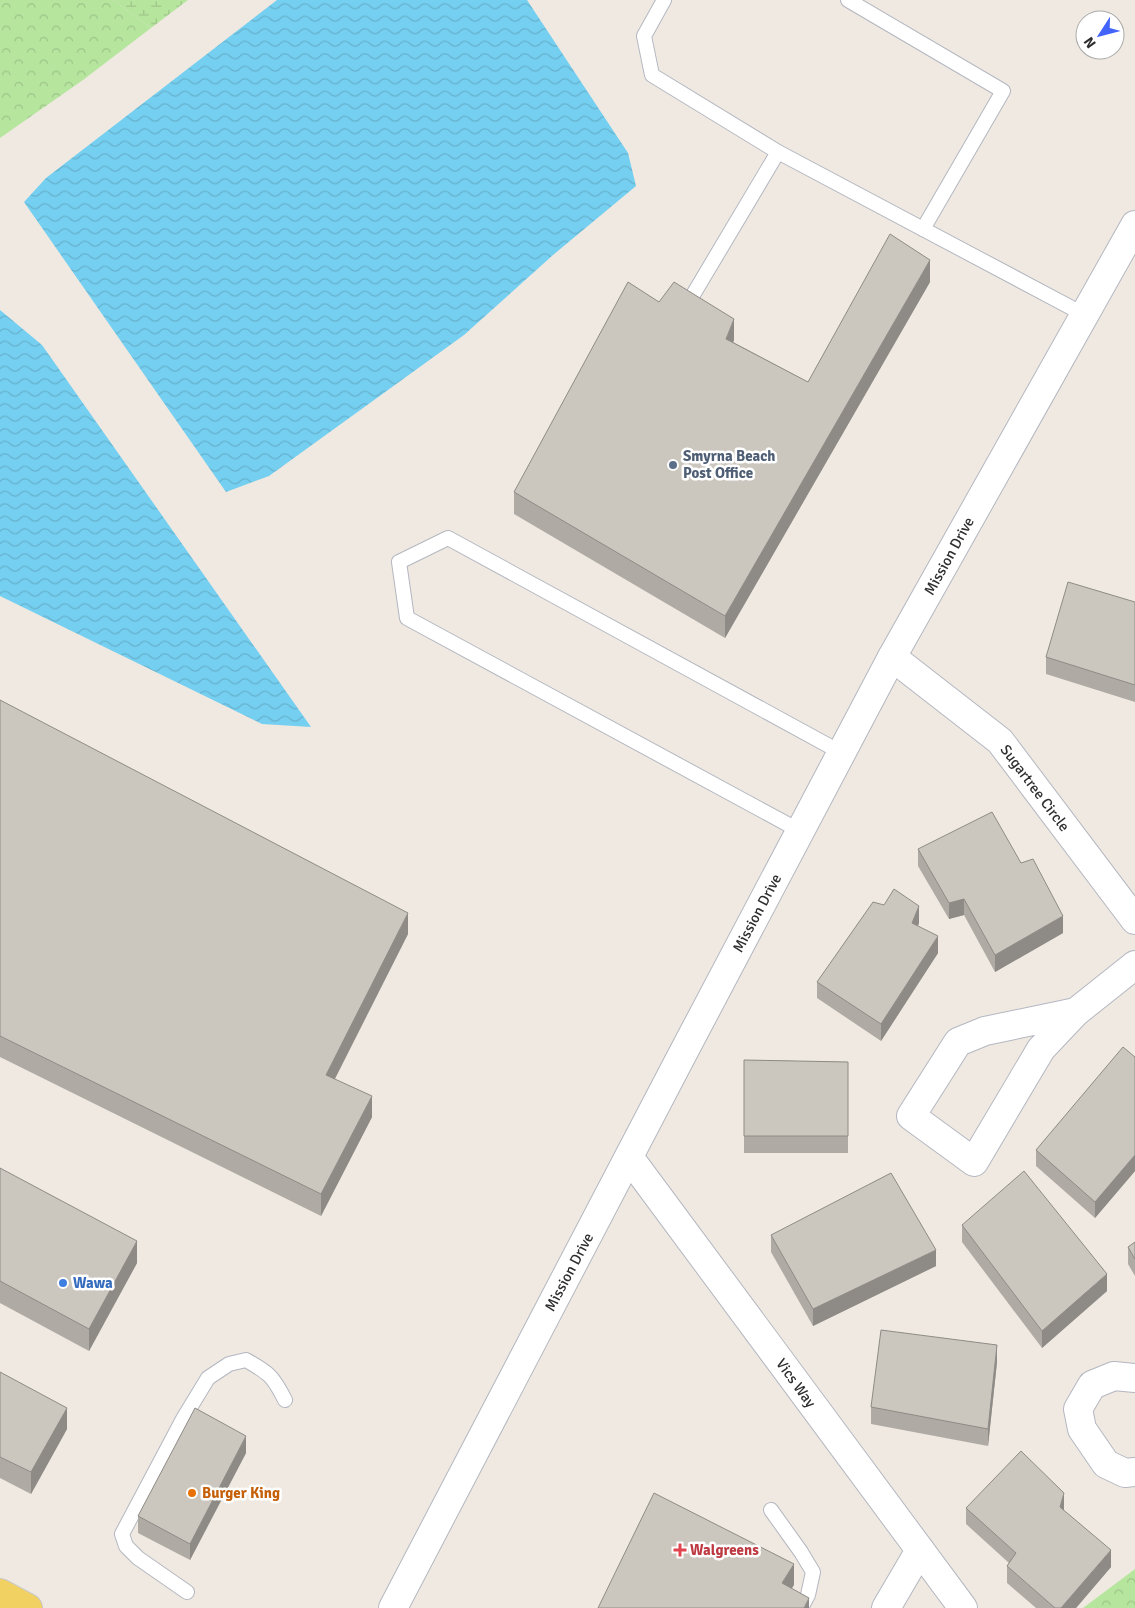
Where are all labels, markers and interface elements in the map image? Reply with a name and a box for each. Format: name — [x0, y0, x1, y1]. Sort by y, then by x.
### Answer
north arrow — [1075, 10, 1125, 60]
text: N — [1080, 33, 1100, 51]
place label: Smyrna Beach Post Office — [683, 447, 775, 482]
marker: Smyrna Beach Post Office — [667, 459, 679, 471]
street label: Mission Drive — [920, 514, 978, 598]
street label: Sugartree Circle — [997, 741, 1073, 835]
street label: Mission Drive — [729, 871, 785, 955]
street label: Mission Drive — [541, 1230, 597, 1314]
place label: Wawa — [73, 1274, 113, 1292]
marker: Wawa — [57, 1277, 69, 1289]
street label: Vics Way — [772, 1355, 820, 1411]
place label: Burger King — [202, 1484, 280, 1502]
marker: Burger King — [186, 1487, 198, 1499]
place label: Walgreens — [690, 1541, 759, 1559]
marker: Walgreens — [674, 1544, 686, 1556]

